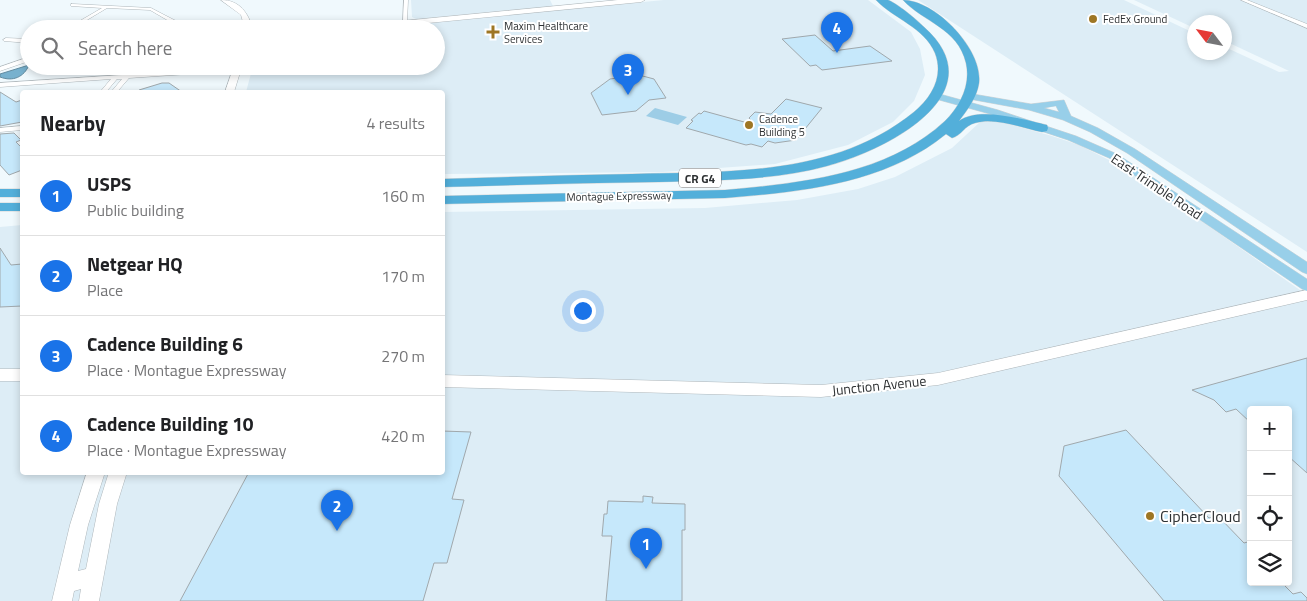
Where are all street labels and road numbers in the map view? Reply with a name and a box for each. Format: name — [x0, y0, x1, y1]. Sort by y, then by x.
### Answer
street label: East Trimble Road — [1107, 148, 1207, 224]
road number: CR G4 — [679, 168, 721, 188]
street label: Montague Expressway — [566, 187, 672, 205]
street label: Junction Avenue — [831, 370, 927, 400]

